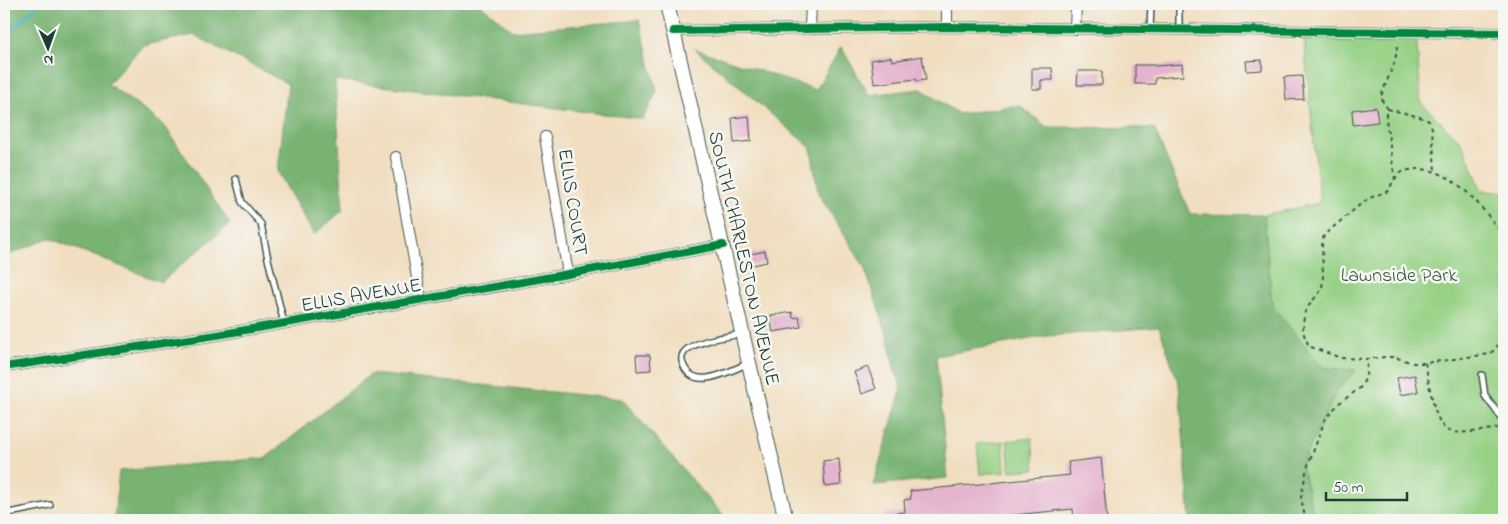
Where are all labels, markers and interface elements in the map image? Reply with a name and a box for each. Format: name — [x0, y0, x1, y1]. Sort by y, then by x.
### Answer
north arrow — [22, 22, 72, 72]
text: N — [43, 49, 53, 70]
street label: SOUTH CHARLESTON AVENUE — [699, 129, 786, 389]
street label: ELLIS COURT — [549, 147, 594, 258]
park label: Lawnside Park — [1341, 262, 1457, 291]
street label: ELLIS AVENUE — [299, 272, 424, 321]
scale bar — [1326, 469, 1407, 501]
text: 50 m — [1333, 477, 1364, 499]

